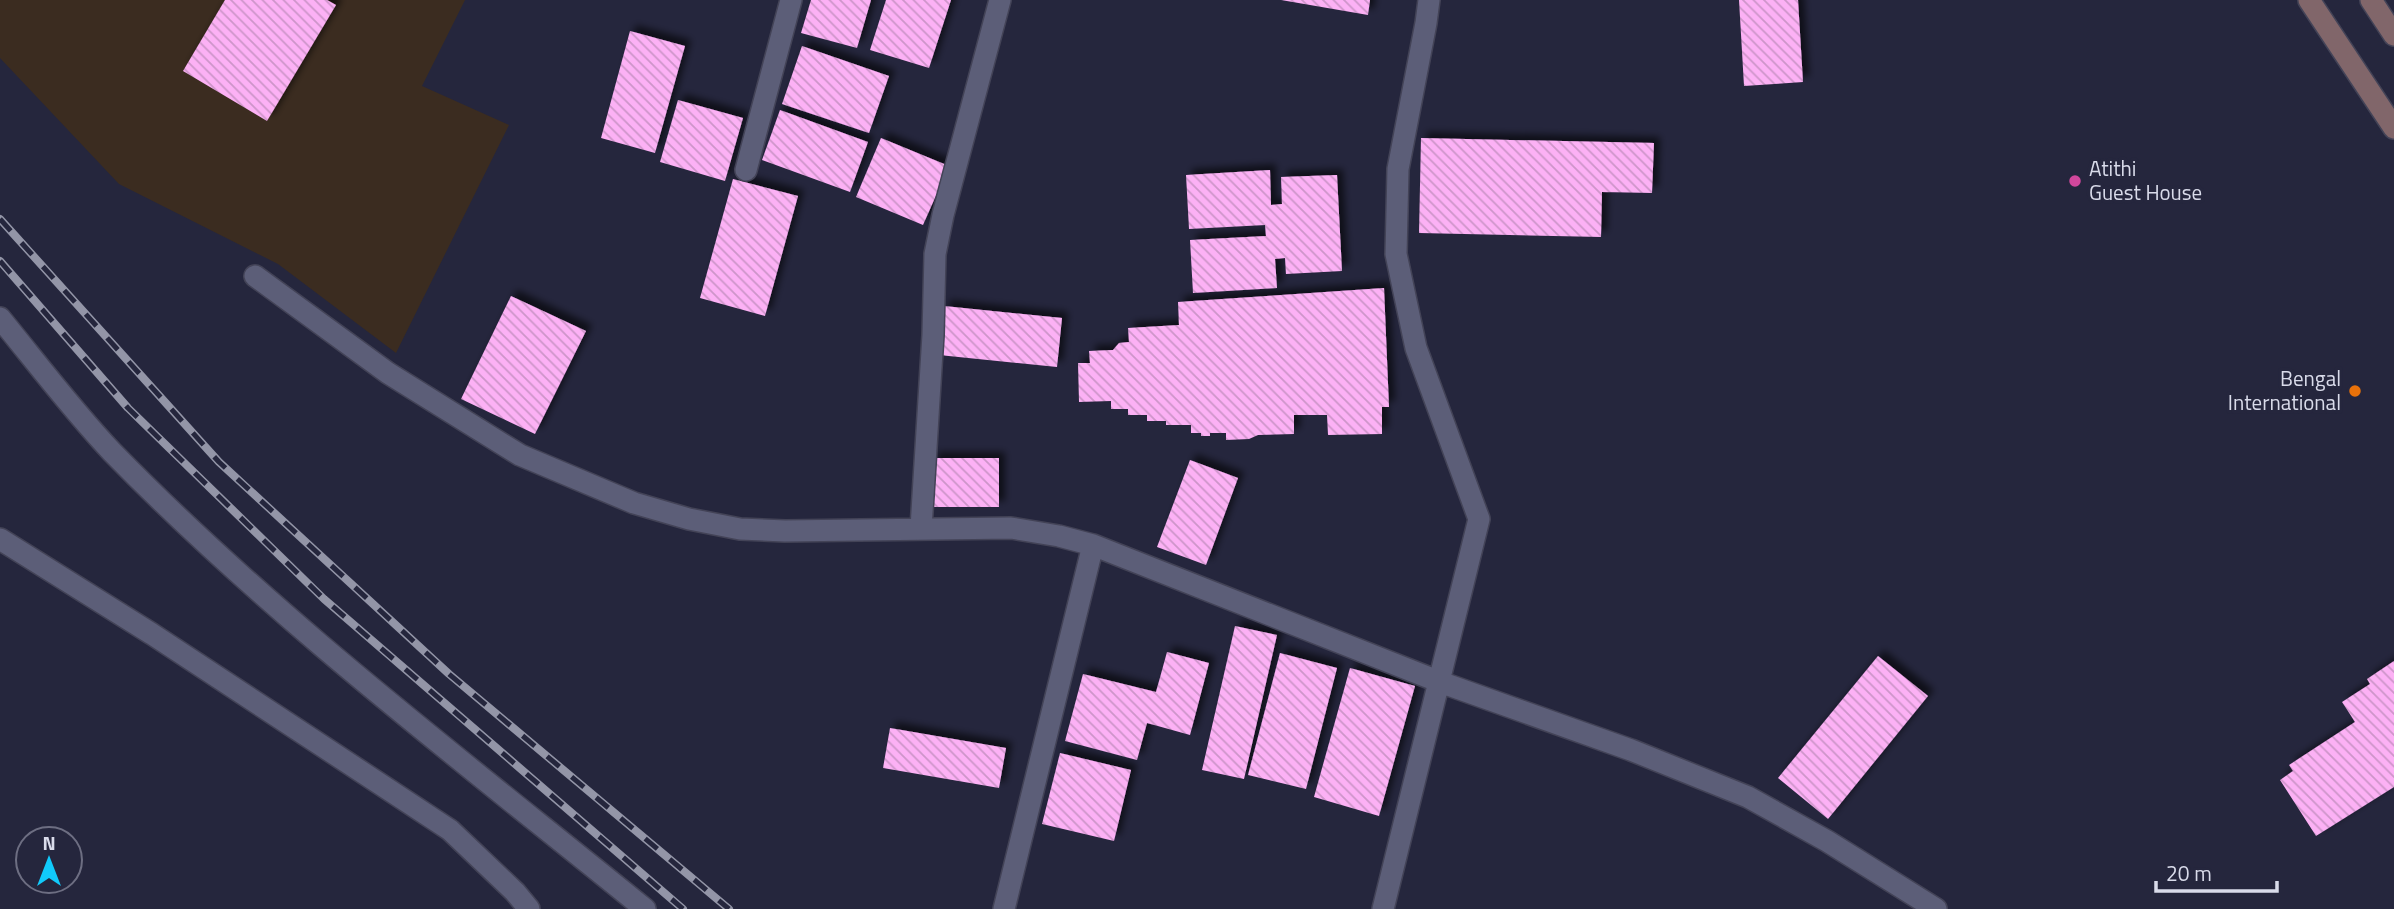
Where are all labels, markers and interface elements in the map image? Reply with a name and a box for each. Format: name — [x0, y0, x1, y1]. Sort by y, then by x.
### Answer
place label: Atithi Guest House — [2089, 152, 2202, 208]
marker: Atithi Guest House — [2067, 173, 2083, 189]
place label: Bengal International — [2228, 362, 2341, 418]
marker: Bengal International — [2347, 383, 2363, 399]
north arrow — [14, 825, 84, 895]
text: N — [42, 828, 56, 857]
scale bar — [2156, 850, 2277, 894]
text: 20 m — [2166, 857, 2212, 889]

